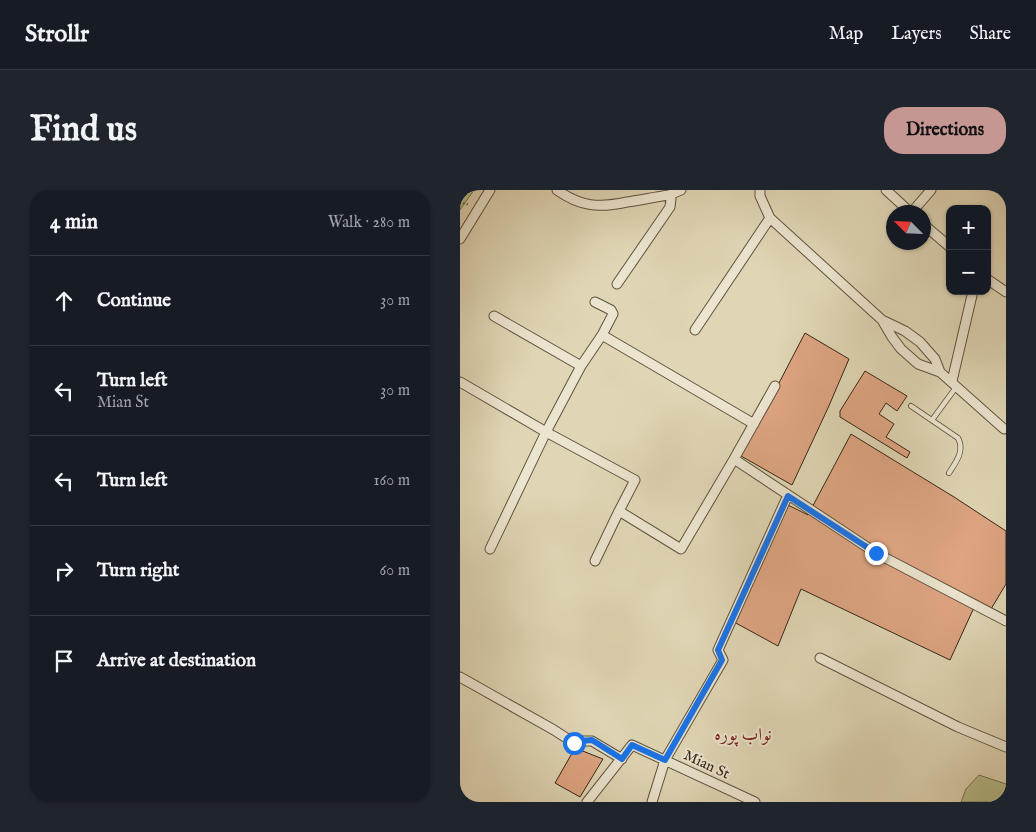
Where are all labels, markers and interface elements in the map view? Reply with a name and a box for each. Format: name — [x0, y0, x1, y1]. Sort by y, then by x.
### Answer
text: Strollr — [25, 19, 89, 50]
text: Map — [829, 23, 863, 46]
text: Layers — [891, 23, 942, 46]
text: Share — [970, 23, 1011, 46]
button: Directions — [884, 107, 1006, 154]
text: Find us — [30, 108, 137, 153]
north arrow — [886, 205, 931, 250]
map controls — [946, 205, 991, 295]
button: + — [946, 205, 991, 250]
text: 4 min — [50, 209, 98, 236]
text: Walk · 280 m — [328, 213, 410, 233]
button: − — [946, 250, 991, 295]
icon: ahead — [50, 287, 78, 315]
text: Continue — [97, 289, 171, 313]
text: 30 m — [380, 291, 410, 311]
text: Turn left — [97, 369, 168, 393]
icon: left — [50, 377, 78, 405]
text: 30 m — [380, 381, 410, 401]
text: Mian St — [97, 393, 149, 413]
icon: left — [50, 467, 78, 495]
text: Turn left — [97, 469, 168, 493]
text: 160 m — [374, 471, 410, 491]
route end — [865, 542, 888, 565]
icon: right — [50, 557, 78, 585]
text: Turn right — [97, 559, 179, 583]
text: 60 m — [380, 561, 410, 581]
icon: arrive — [50, 647, 78, 675]
text: Arrive at destination — [97, 649, 256, 673]
district label: نواب پورہ — [714, 724, 772, 747]
route start — [563, 732, 586, 755]
street label: Mian St — [681, 746, 733, 783]

